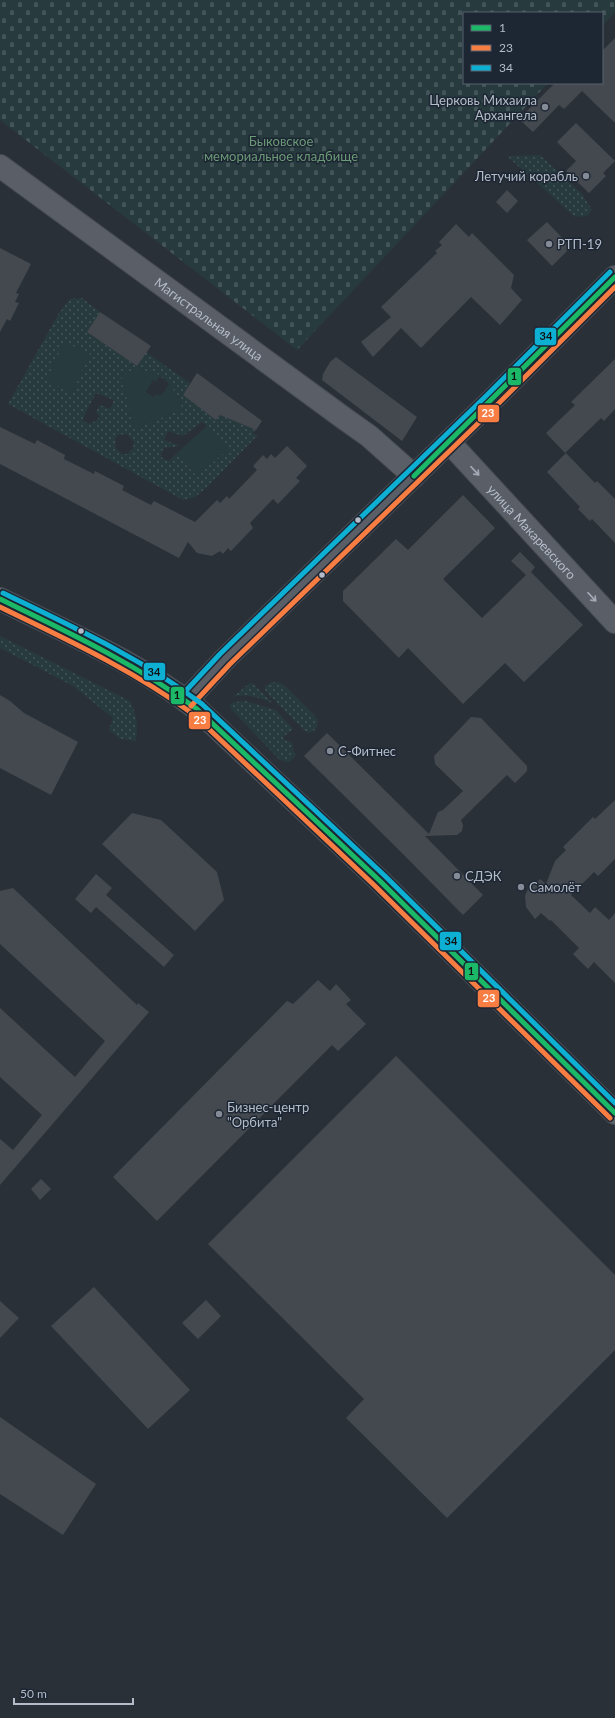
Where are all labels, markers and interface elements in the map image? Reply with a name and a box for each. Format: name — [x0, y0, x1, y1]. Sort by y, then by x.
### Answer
legend — [463, 12, 603, 84]
text: 1 — [499, 20, 506, 35]
text: 23 — [499, 40, 513, 55]
text: 34 — [499, 60, 513, 75]
place label: Церковь Михаила Архангела — [429, 92, 537, 123]
marker: Церковь Михаила Архангела — [540, 102, 550, 112]
park label: Быковское мемориальное кладбище — [204, 133, 358, 164]
place label: Летучий корабль — [474, 168, 578, 184]
marker: Летучий корабль — [581, 171, 591, 181]
place label: РТП-19 — [557, 236, 602, 252]
marker: РТП-19 — [544, 239, 554, 249]
street label: Магистральная улица — [151, 274, 266, 364]
line badge: 34 — [534, 327, 557, 346]
text: 34 — [540, 329, 553, 342]
line badge: 1 — [507, 367, 522, 386]
text: 1 — [511, 369, 517, 382]
line badge: 23 — [477, 404, 500, 423]
text: 23 — [482, 406, 494, 419]
one-way arrow — [471, 466, 480, 476]
street label: улица Макаревского — [484, 481, 579, 583]
unlabelled marker — [353, 515, 363, 525]
unlabelled marker — [317, 570, 327, 580]
one-way arrow — [588, 592, 597, 602]
unlabelled marker — [76, 626, 86, 636]
line badge: 34 — [143, 662, 166, 681]
text: 34 — [148, 665, 161, 678]
line badge: 1 — [170, 686, 185, 705]
text: 1 — [174, 688, 180, 701]
line badge: 23 — [188, 711, 211, 730]
text: 23 — [194, 713, 206, 726]
place label: С-Фитнес — [338, 743, 396, 759]
marker: С-Фитнес — [325, 746, 335, 756]
place label: СДЭК — [465, 868, 502, 884]
marker: СДЭК — [452, 871, 462, 881]
place label: Самолёт — [529, 879, 582, 895]
marker: Самолёт — [516, 882, 526, 892]
line badge: 34 — [439, 931, 462, 951]
text: 34 — [445, 934, 458, 947]
line badge: 1 — [464, 962, 479, 981]
text: 1 — [468, 964, 474, 977]
line badge: 23 — [477, 989, 500, 1008]
text: 23 — [483, 991, 495, 1004]
place label: Бизнес-центр "Орбита" — [227, 1099, 309, 1130]
marker: Бизнес-центр "Орбита" — [214, 1109, 224, 1119]
scale bar — [14, 1680, 133, 1706]
text: 50 m — [20, 1686, 47, 1701]

